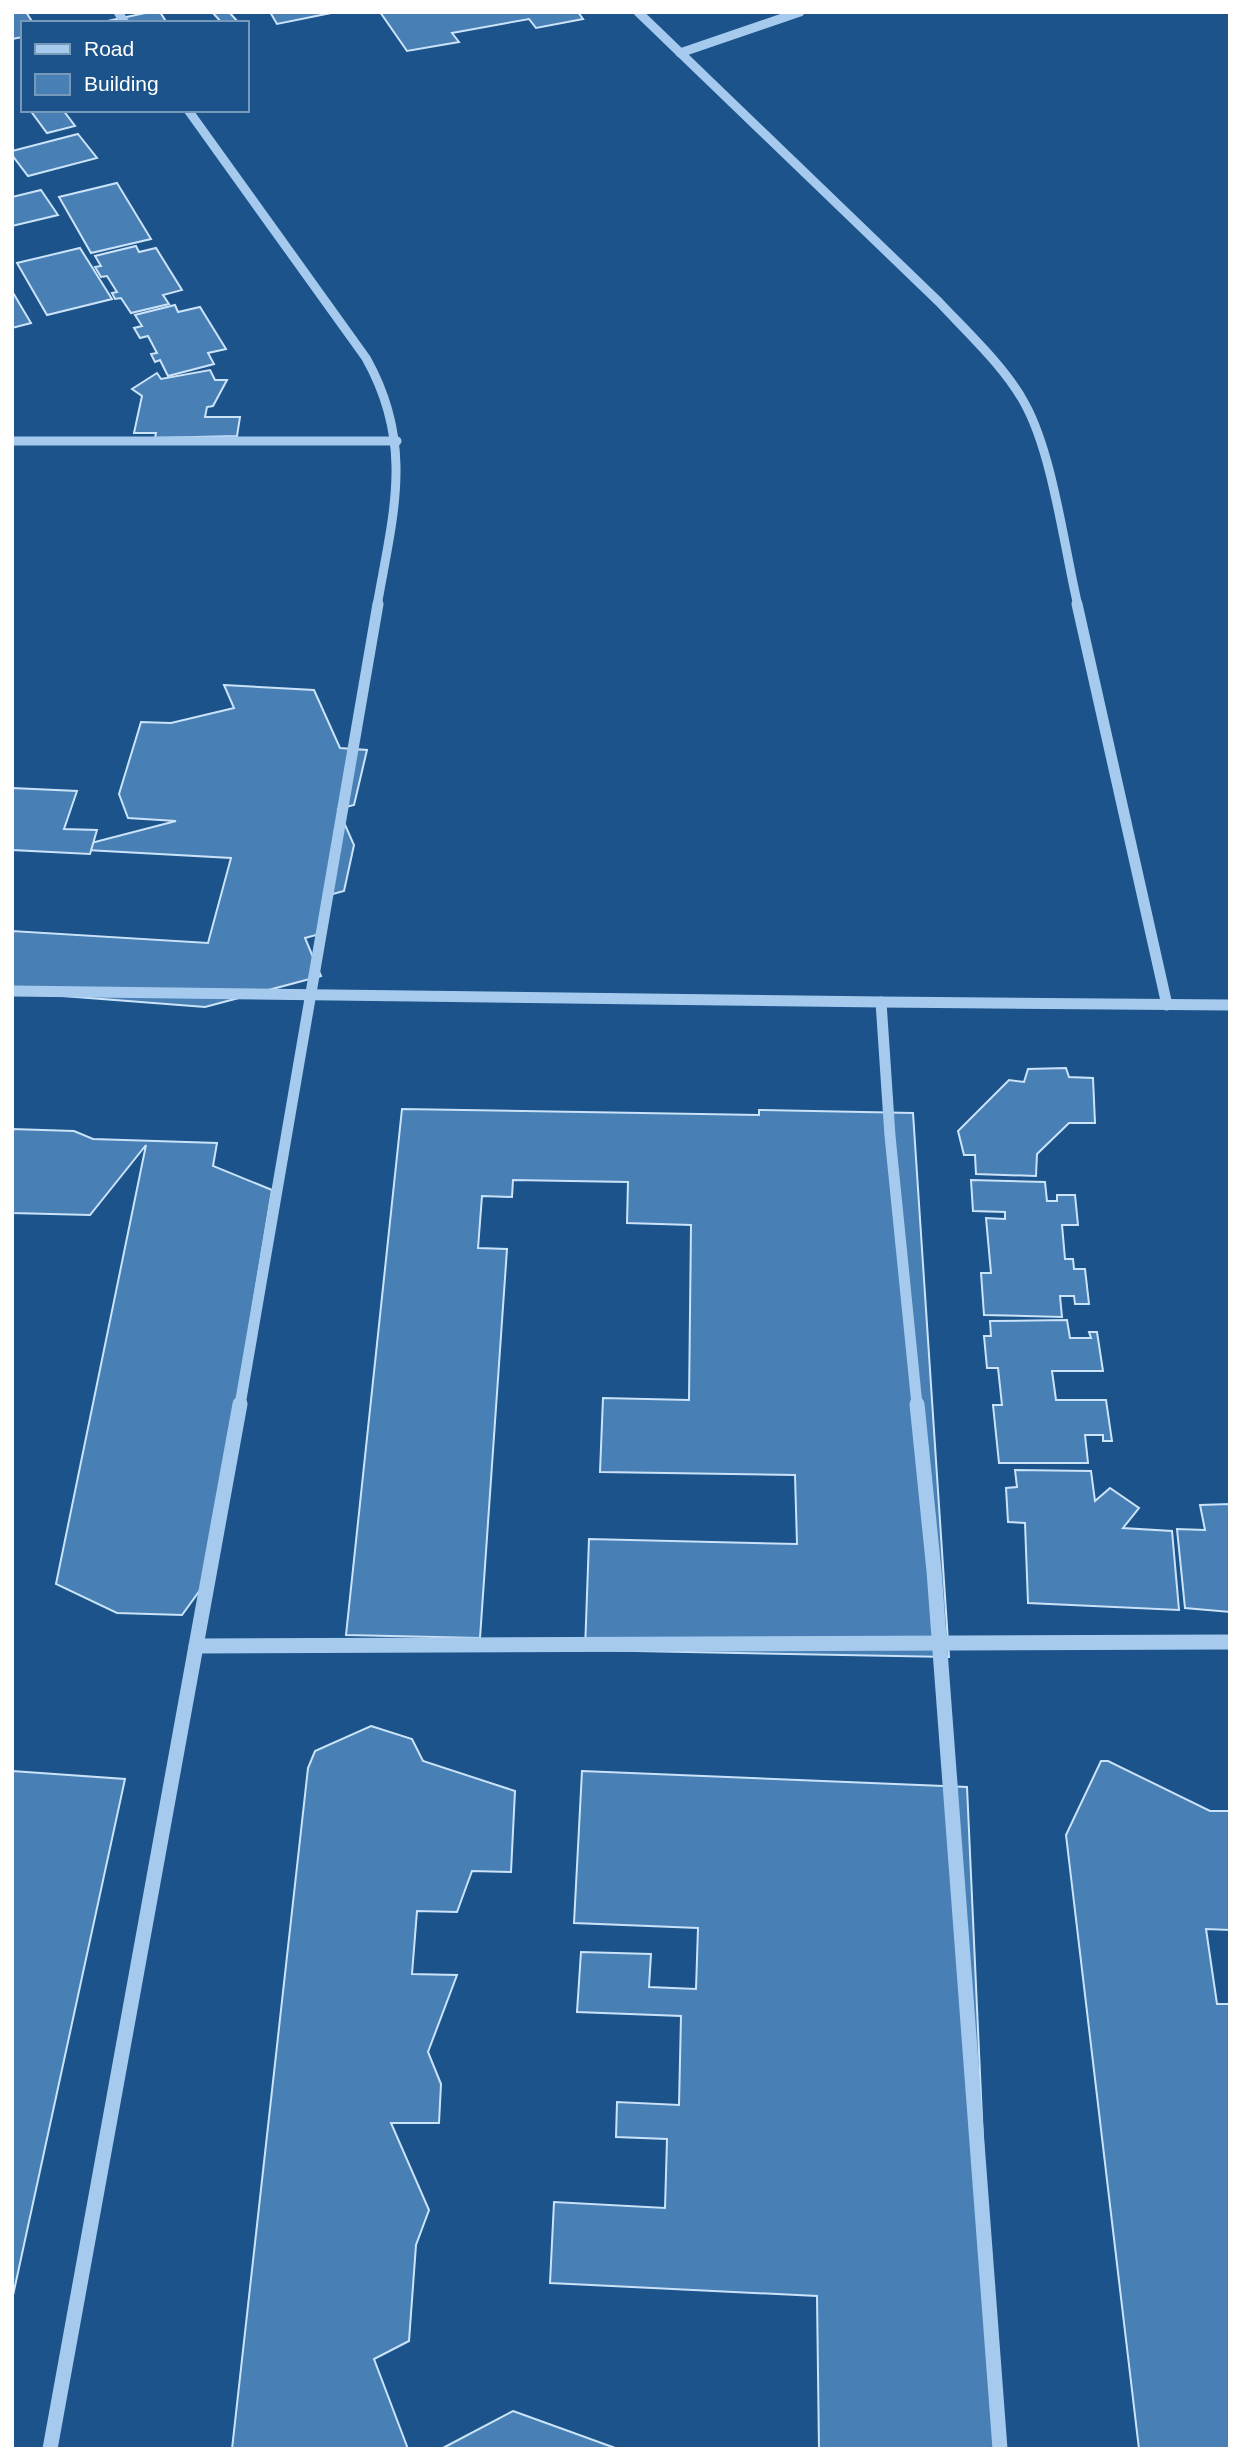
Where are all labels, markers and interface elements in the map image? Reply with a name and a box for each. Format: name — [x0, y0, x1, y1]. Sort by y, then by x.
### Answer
legend — [21, 21, 248, 112]
text: Road — [84, 37, 134, 60]
text: Building — [84, 72, 159, 95]

